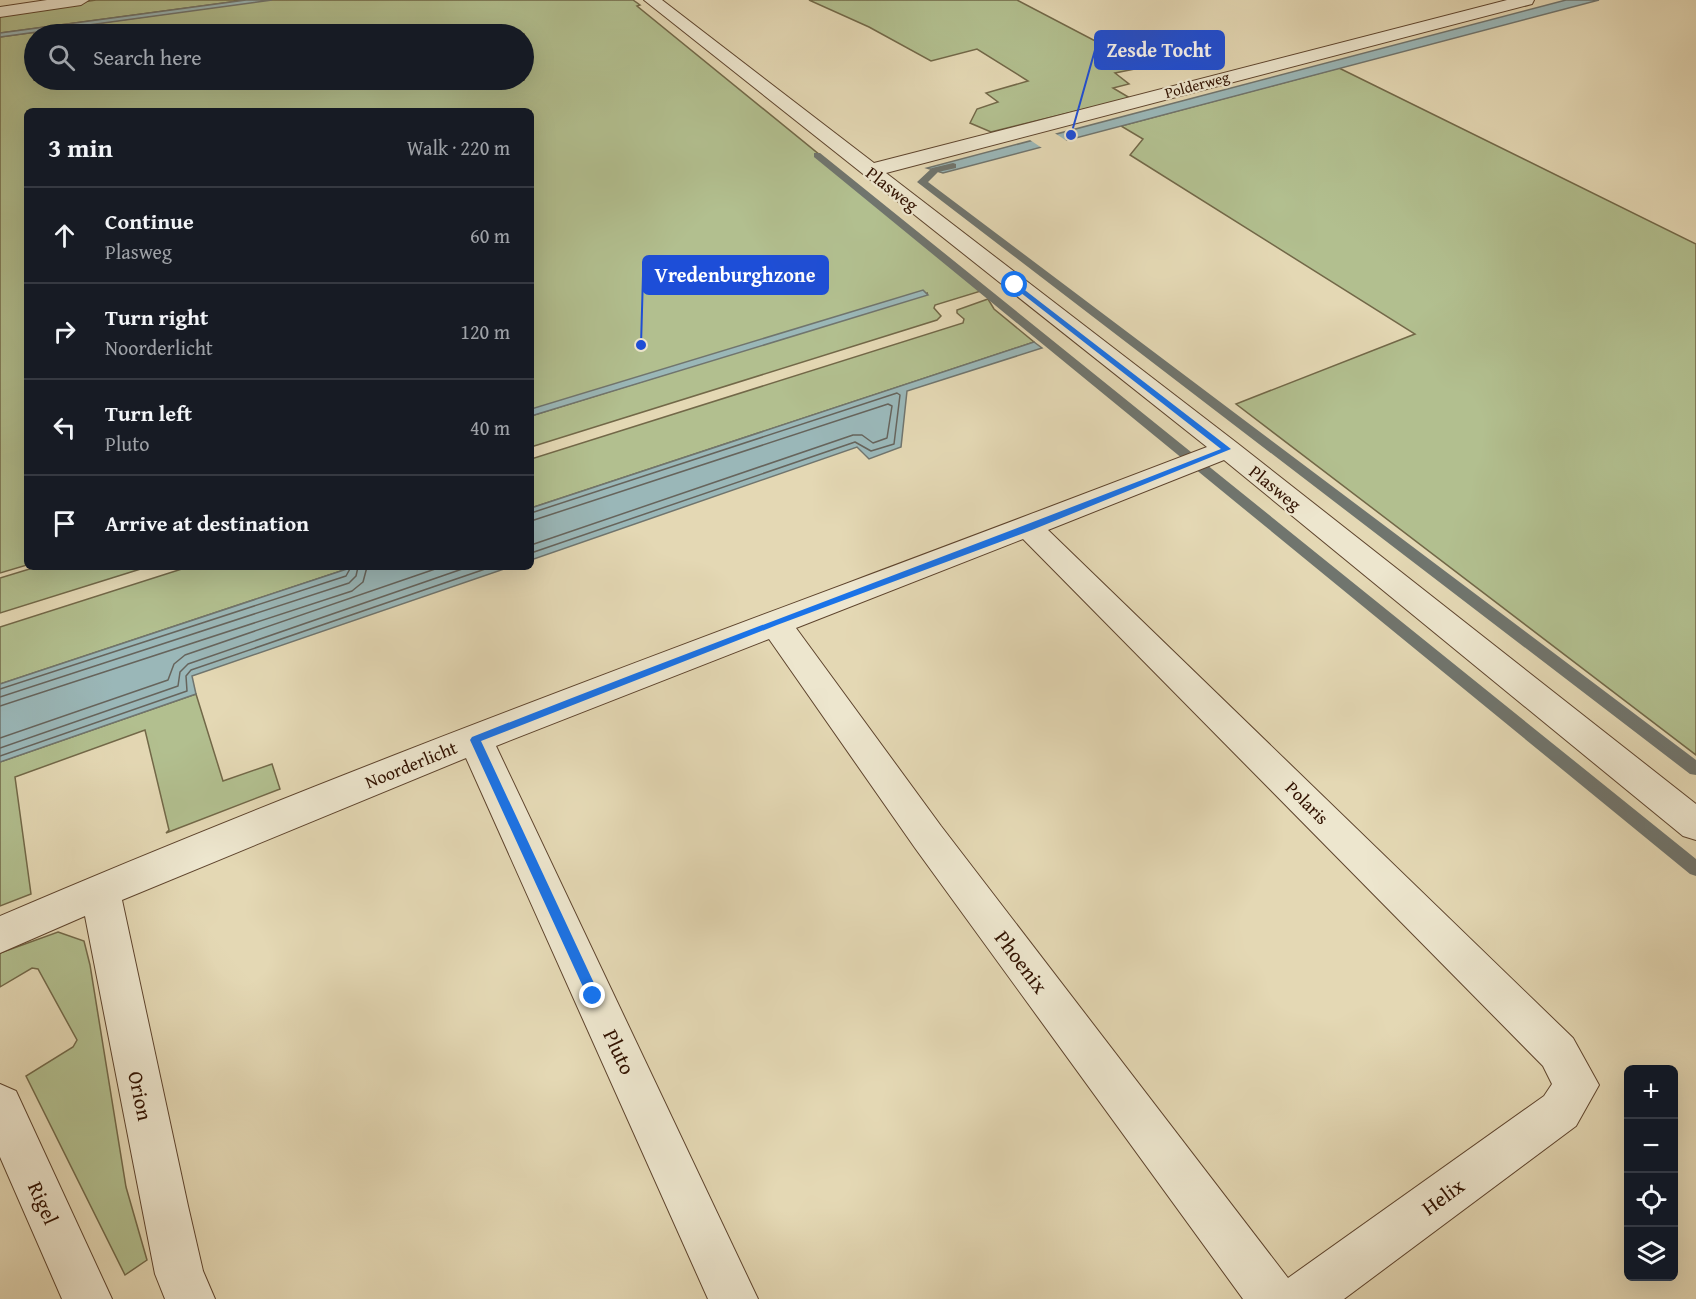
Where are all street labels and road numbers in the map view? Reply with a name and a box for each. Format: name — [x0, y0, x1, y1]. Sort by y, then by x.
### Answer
street label: Polderweg — [1162, 66, 1232, 103]
street label: Plasweg — [860, 159, 924, 218]
street label: Plasweg — [1243, 458, 1307, 517]
street label: Noorderlicht — [361, 734, 461, 795]
street label: Polaris — [1279, 775, 1335, 831]
street label: Phoenix — [987, 924, 1056, 1000]
street label: Pluto — [596, 1024, 643, 1079]
street label: Orion — [120, 1068, 161, 1124]
street label: Helix — [1415, 1170, 1471, 1223]
street label: Rigel — [20, 1176, 67, 1229]

